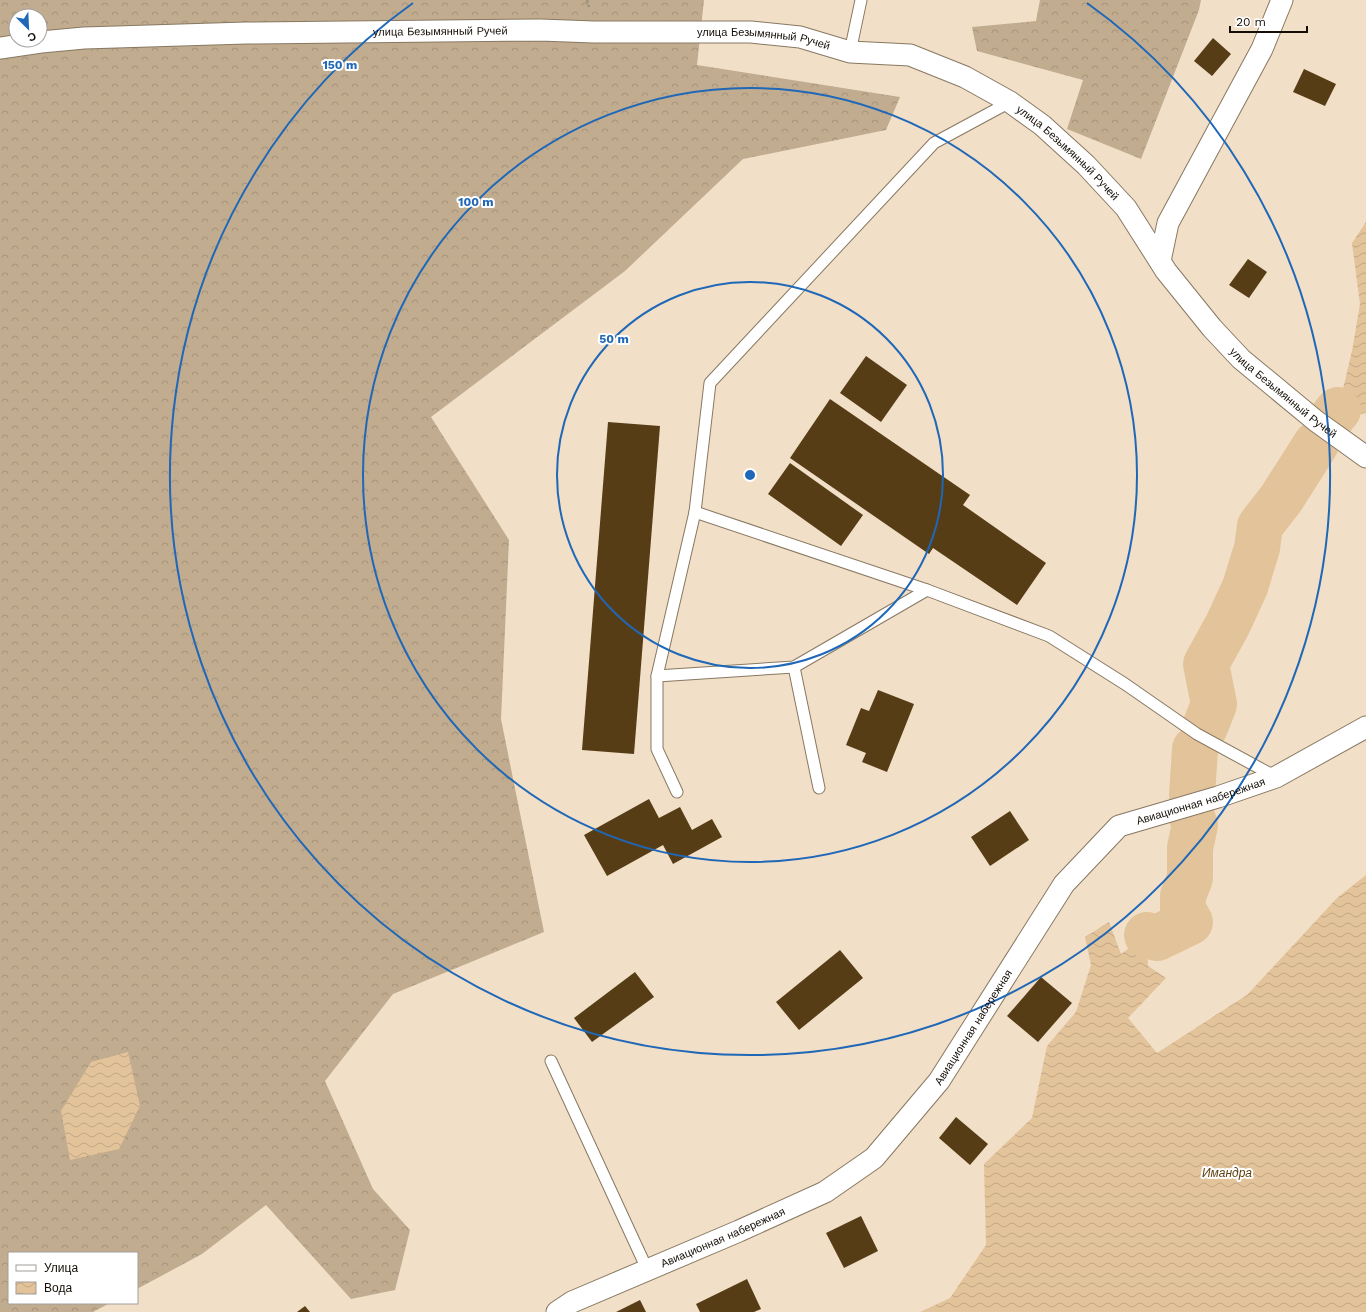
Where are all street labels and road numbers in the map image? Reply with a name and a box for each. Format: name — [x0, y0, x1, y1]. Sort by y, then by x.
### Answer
street label: улица Безымянный Ручей — [373, 24, 508, 39]
street label: улица Безымянный Ручей — [697, 26, 832, 53]
street label: улица Безымянный Ручей — [1014, 103, 1121, 203]
street label: улица Безымянный Ручей — [1227, 345, 1339, 441]
street label: Авиационная набережная — [1135, 775, 1267, 828]
street label: Авиационная набережная — [932, 967, 1015, 1088]
street label: Авиационная набережная — [659, 1205, 787, 1271]

